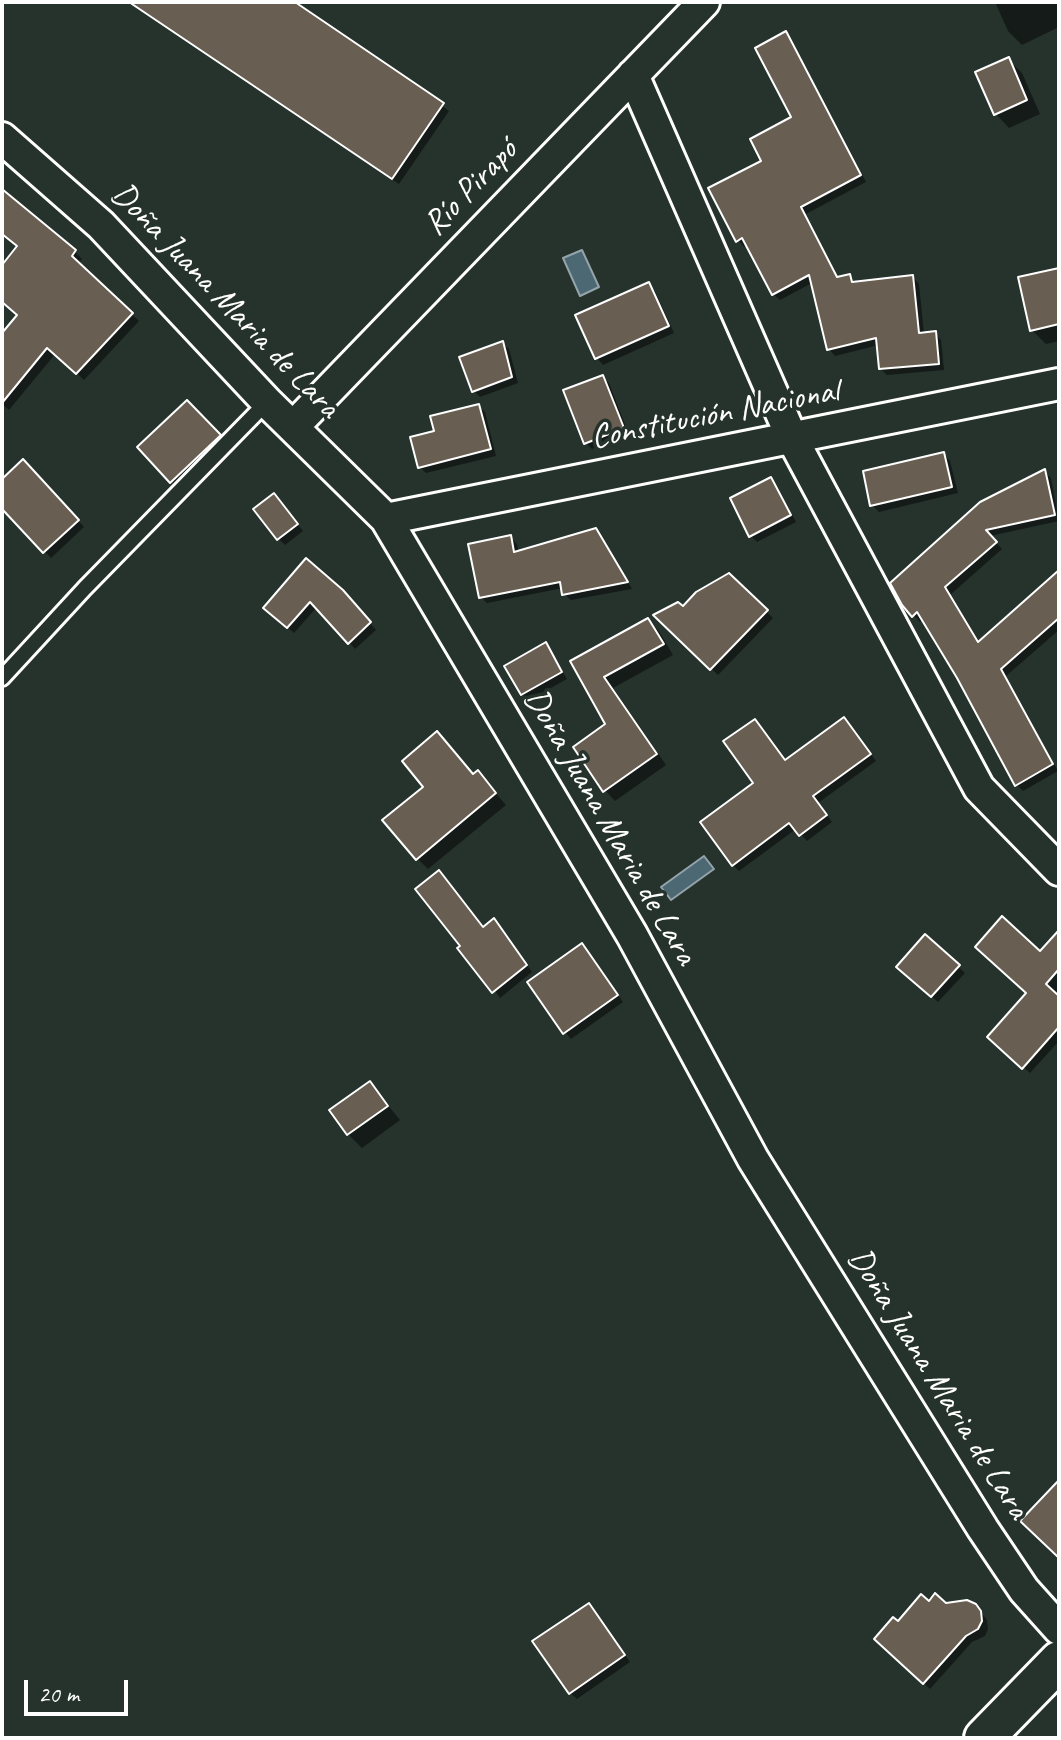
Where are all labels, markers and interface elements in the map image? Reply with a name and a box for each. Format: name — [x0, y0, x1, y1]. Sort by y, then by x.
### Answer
street label: Río Pirapó — [415, 131, 527, 245]
street label: Doña Juana Maria de Lara — [102, 175, 348, 427]
street label: Constitución Nacional — [588, 371, 842, 459]
street label: Doña Juana Maria de Lara — [514, 682, 706, 972]
street label: Doña Juana Maria de Lara — [838, 1241, 1038, 1527]
scale bar — [28, 1664, 132, 1714]
text: 20 m — [38, 1679, 79, 1709]

